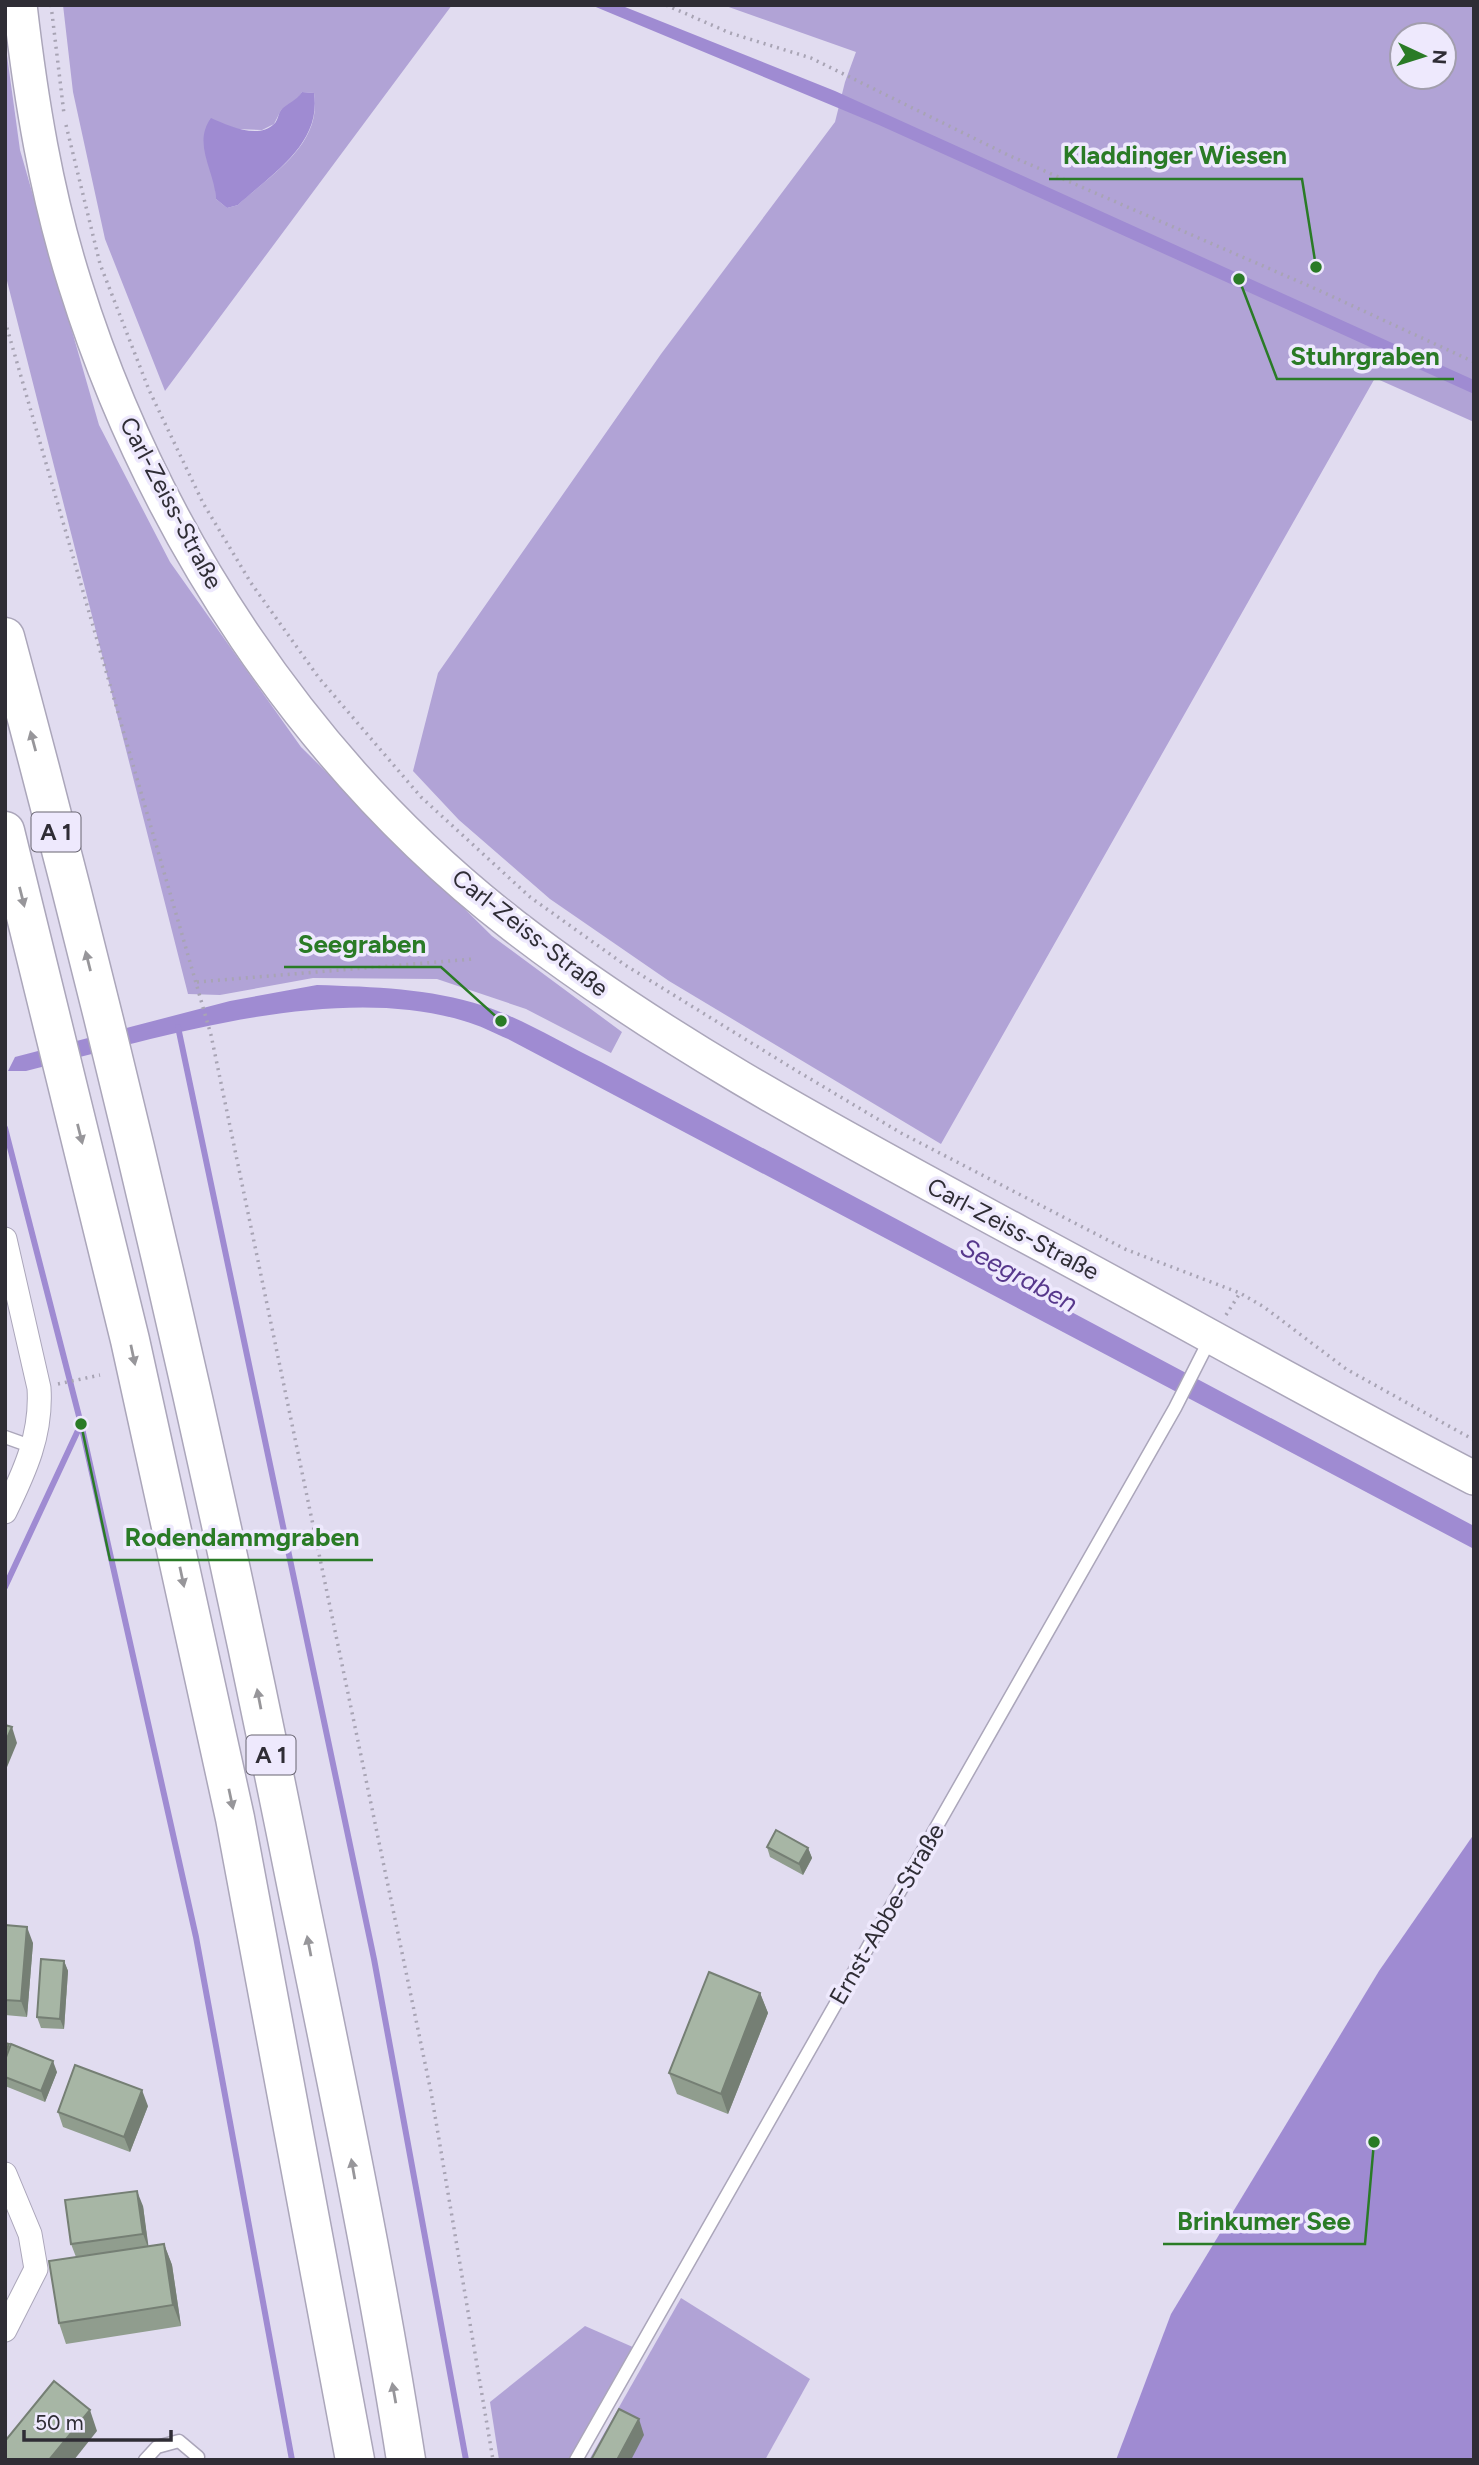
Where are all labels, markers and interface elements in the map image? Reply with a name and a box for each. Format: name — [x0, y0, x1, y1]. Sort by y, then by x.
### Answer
north arrow — [1388, 21, 1458, 91]
text: N — [1427, 49, 1451, 65]
callout: Kladdinger Wiesen — [1049, 132, 1302, 179]
text: Kladdinger Wiesen — [1063, 139, 1287, 171]
callout: Stuhrgraben — [1277, 332, 1454, 379]
text: Stuhrgraben — [1290, 340, 1440, 372]
street label: Carl-Zeiss-Straße — [114, 412, 229, 594]
one-way arrow — [27, 729, 38, 751]
road number: A 1 — [32, 812, 80, 852]
street label: Carl-Zeiss-Straße — [446, 863, 614, 1003]
one-way arrow — [17, 886, 28, 908]
callout: Seegraben — [284, 920, 441, 967]
text: Seegraben — [298, 928, 426, 960]
one-way arrow — [82, 950, 93, 972]
one-way arrow — [75, 1123, 86, 1145]
street label: Carl-Zeiss-Straße — [922, 1171, 1104, 1286]
water label: Seegraben — [955, 1231, 1083, 1319]
one-way arrow — [128, 1344, 139, 1366]
callout: Rodendammgraben — [110, 1513, 373, 1560]
text: Rodendammgraben — [124, 1521, 360, 1553]
one-way arrow — [177, 1566, 188, 1588]
one-way arrow — [254, 1688, 265, 1710]
road number: A 1 — [246, 1736, 296, 1774]
one-way arrow — [225, 1788, 236, 1810]
street label: Ernst-Abbe-Straße — [823, 1818, 950, 2009]
one-way arrow — [303, 1935, 314, 1957]
one-way arrow — [347, 2158, 358, 2180]
callout: Brinkumer See — [1163, 2197, 1365, 2244]
text: Brinkumer See — [1177, 2205, 1351, 2237]
one-way arrow — [388, 2382, 399, 2404]
scale bar — [24, 2398, 172, 2442]
text: 50 m — [35, 2410, 84, 2435]

